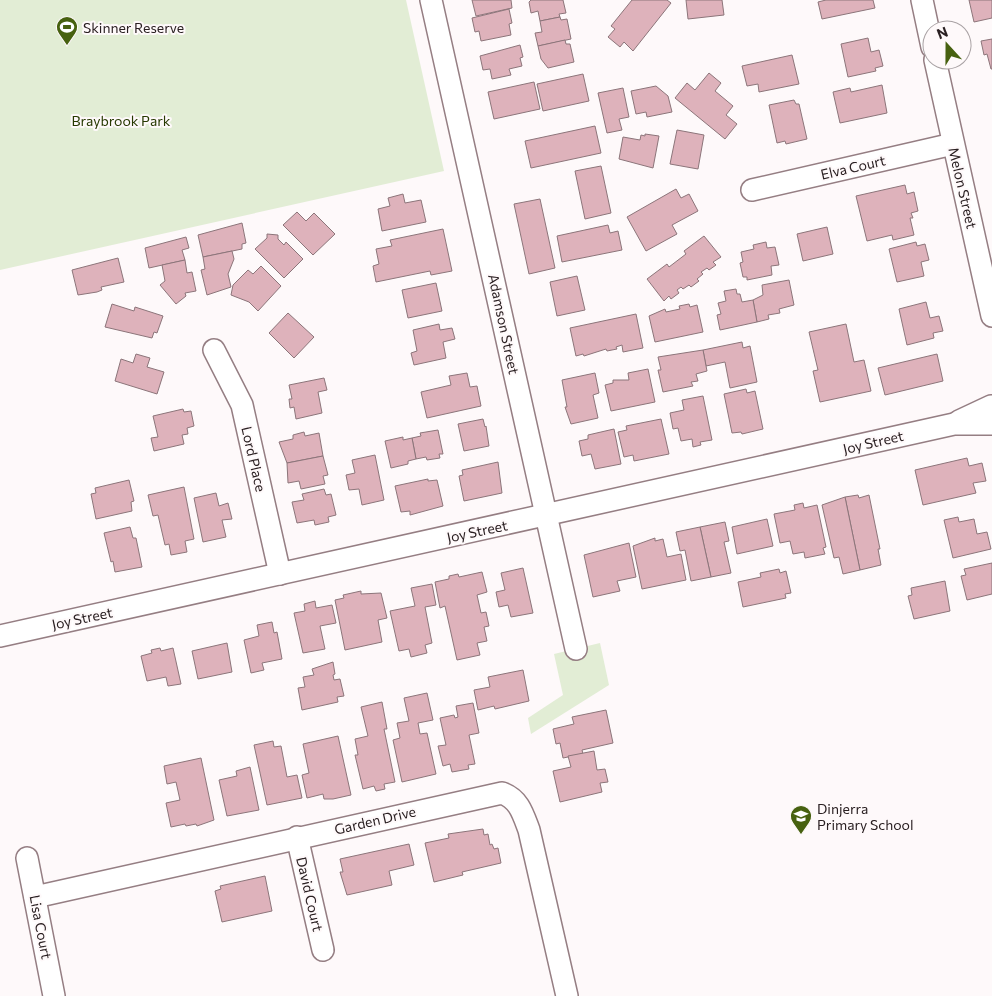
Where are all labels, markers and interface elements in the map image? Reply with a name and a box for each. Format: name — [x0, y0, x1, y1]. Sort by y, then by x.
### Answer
sports icon: Skinner Reserve — [55, 15, 79, 46]
place label: Skinner Reserve — [83, 19, 184, 36]
north arrow — [922, 20, 972, 70]
text: N — [934, 23, 950, 42]
park label: Braybrook Park — [72, 112, 171, 129]
street label: Melon Street — [945, 146, 981, 231]
street label: Elva Court — [819, 151, 887, 183]
street label: Adamson Street — [485, 272, 523, 376]
street label: Lord Place — [238, 425, 270, 493]
street label: Joy Street — [841, 427, 905, 457]
street label: Joy Street — [445, 516, 509, 546]
street label: Joy Street — [50, 603, 114, 633]
place label: Dinjerra Primary School — [817, 800, 913, 833]
street label: Garden Drive — [333, 802, 417, 838]
school or university icon: Dinjerra Primary School — [789, 804, 813, 835]
street label: David Court — [293, 855, 327, 933]
street label: Lisa Court — [26, 893, 56, 961]

